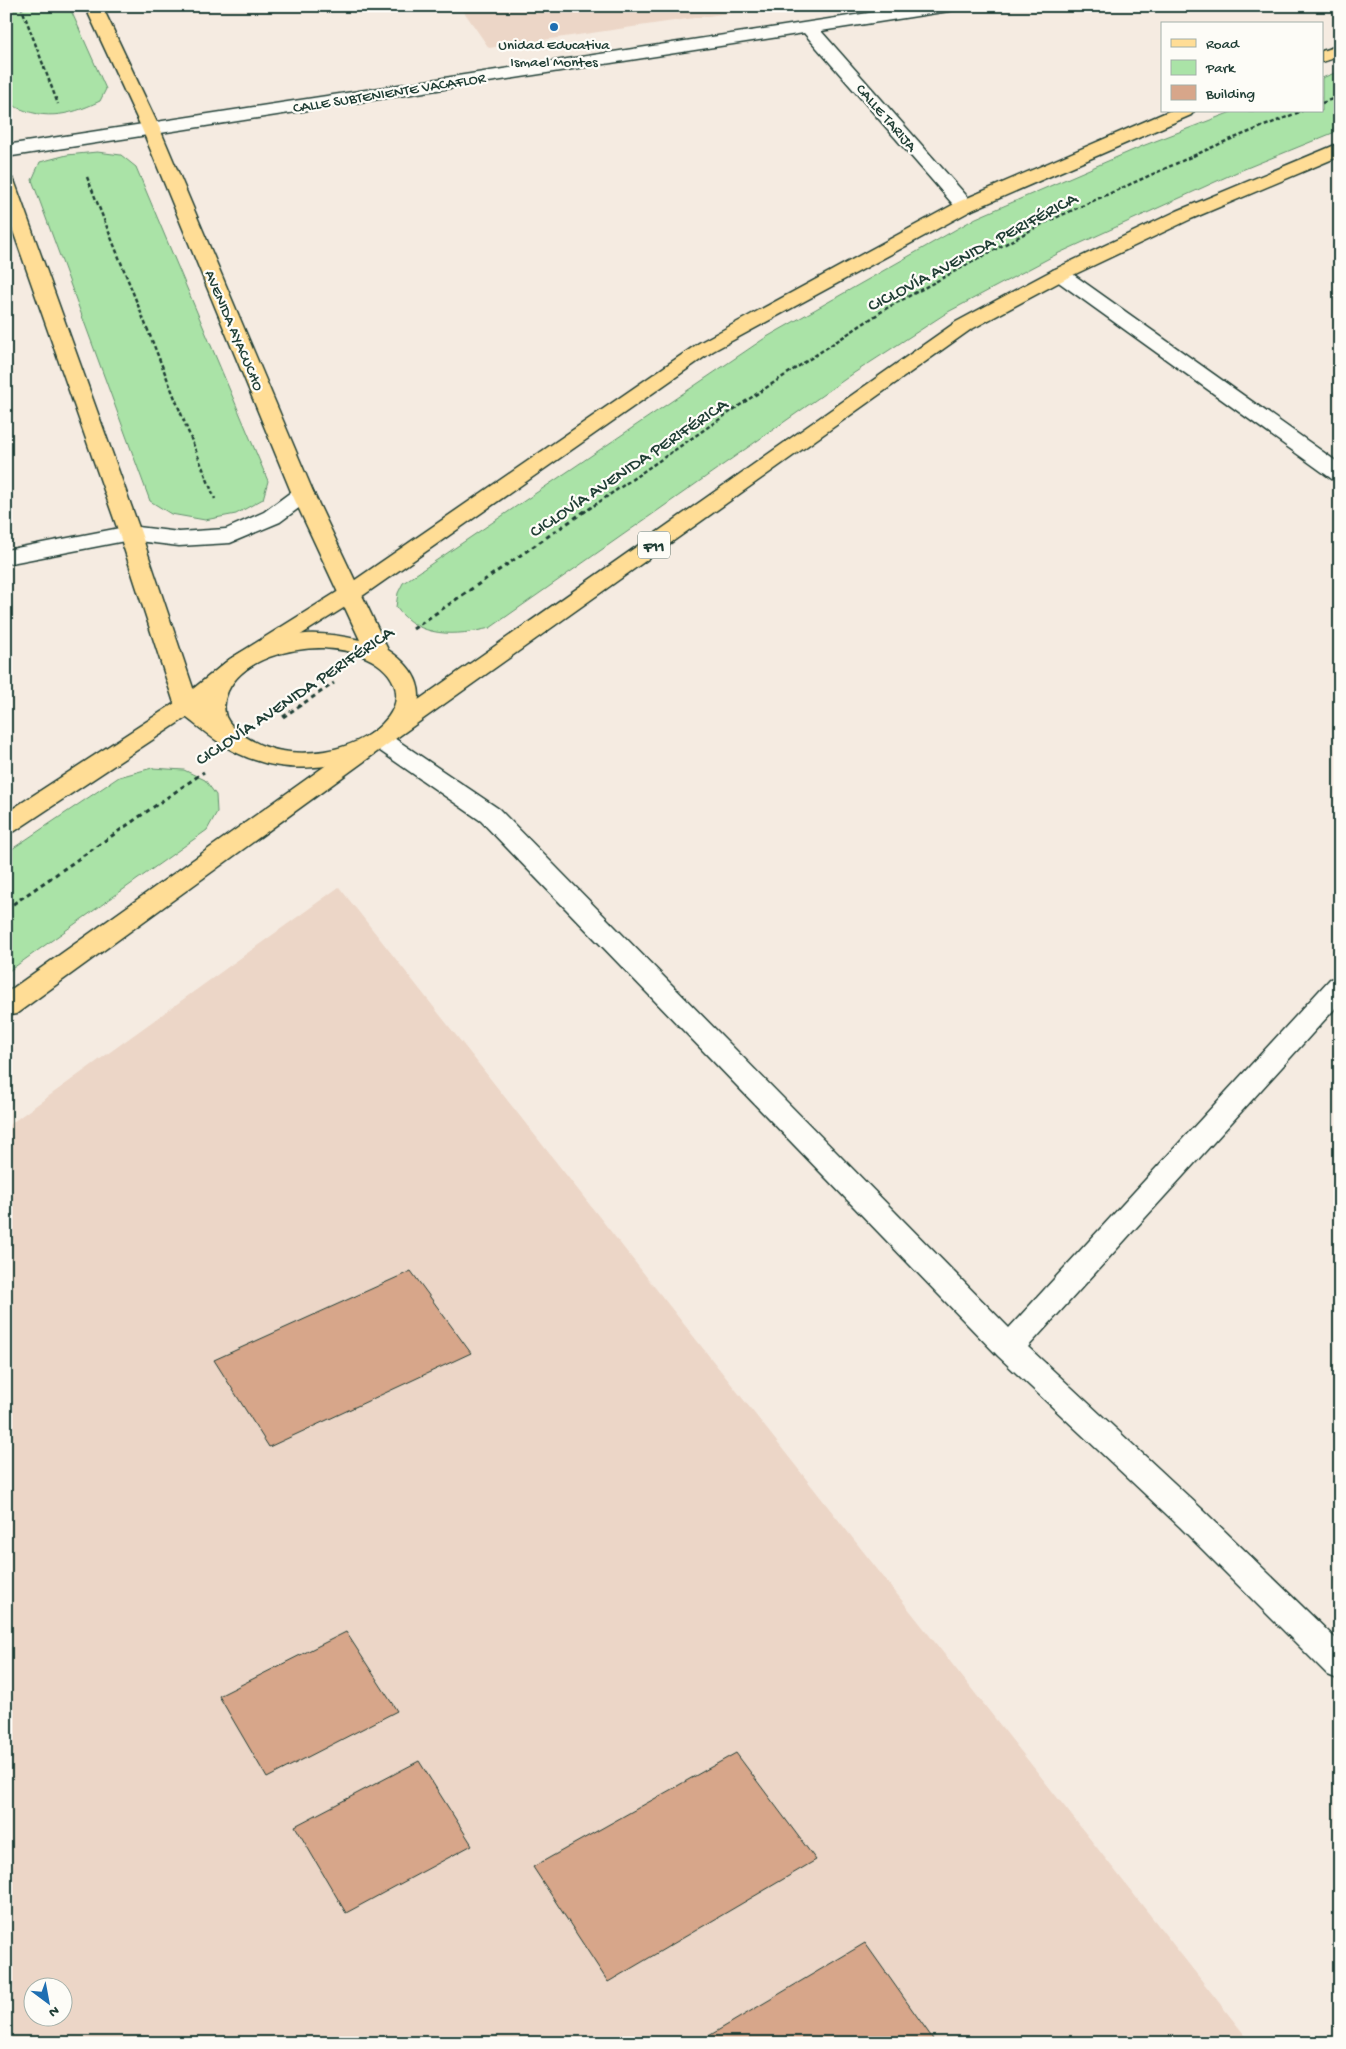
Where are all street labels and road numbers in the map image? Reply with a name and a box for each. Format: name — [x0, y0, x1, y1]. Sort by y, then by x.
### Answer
street label: CALLE SUBTENIENTE VACAFLOR — [292, 70, 488, 118]
street label: CALLE TARIJA — [851, 81, 921, 157]
street label: CICLOVÍA AVENIDA PERIFÉRICA — [865, 188, 1083, 318]
street label: AVENIDA AYACUCHO — [200, 268, 267, 394]
street label: CICLOVÍA AVENIDA PERIFÉRICA — [526, 394, 734, 543]
road number: F11 — [638, 532, 670, 558]
street label: CICLOVÍA AVENIDA PERIFÉRICA — [192, 622, 400, 771]

